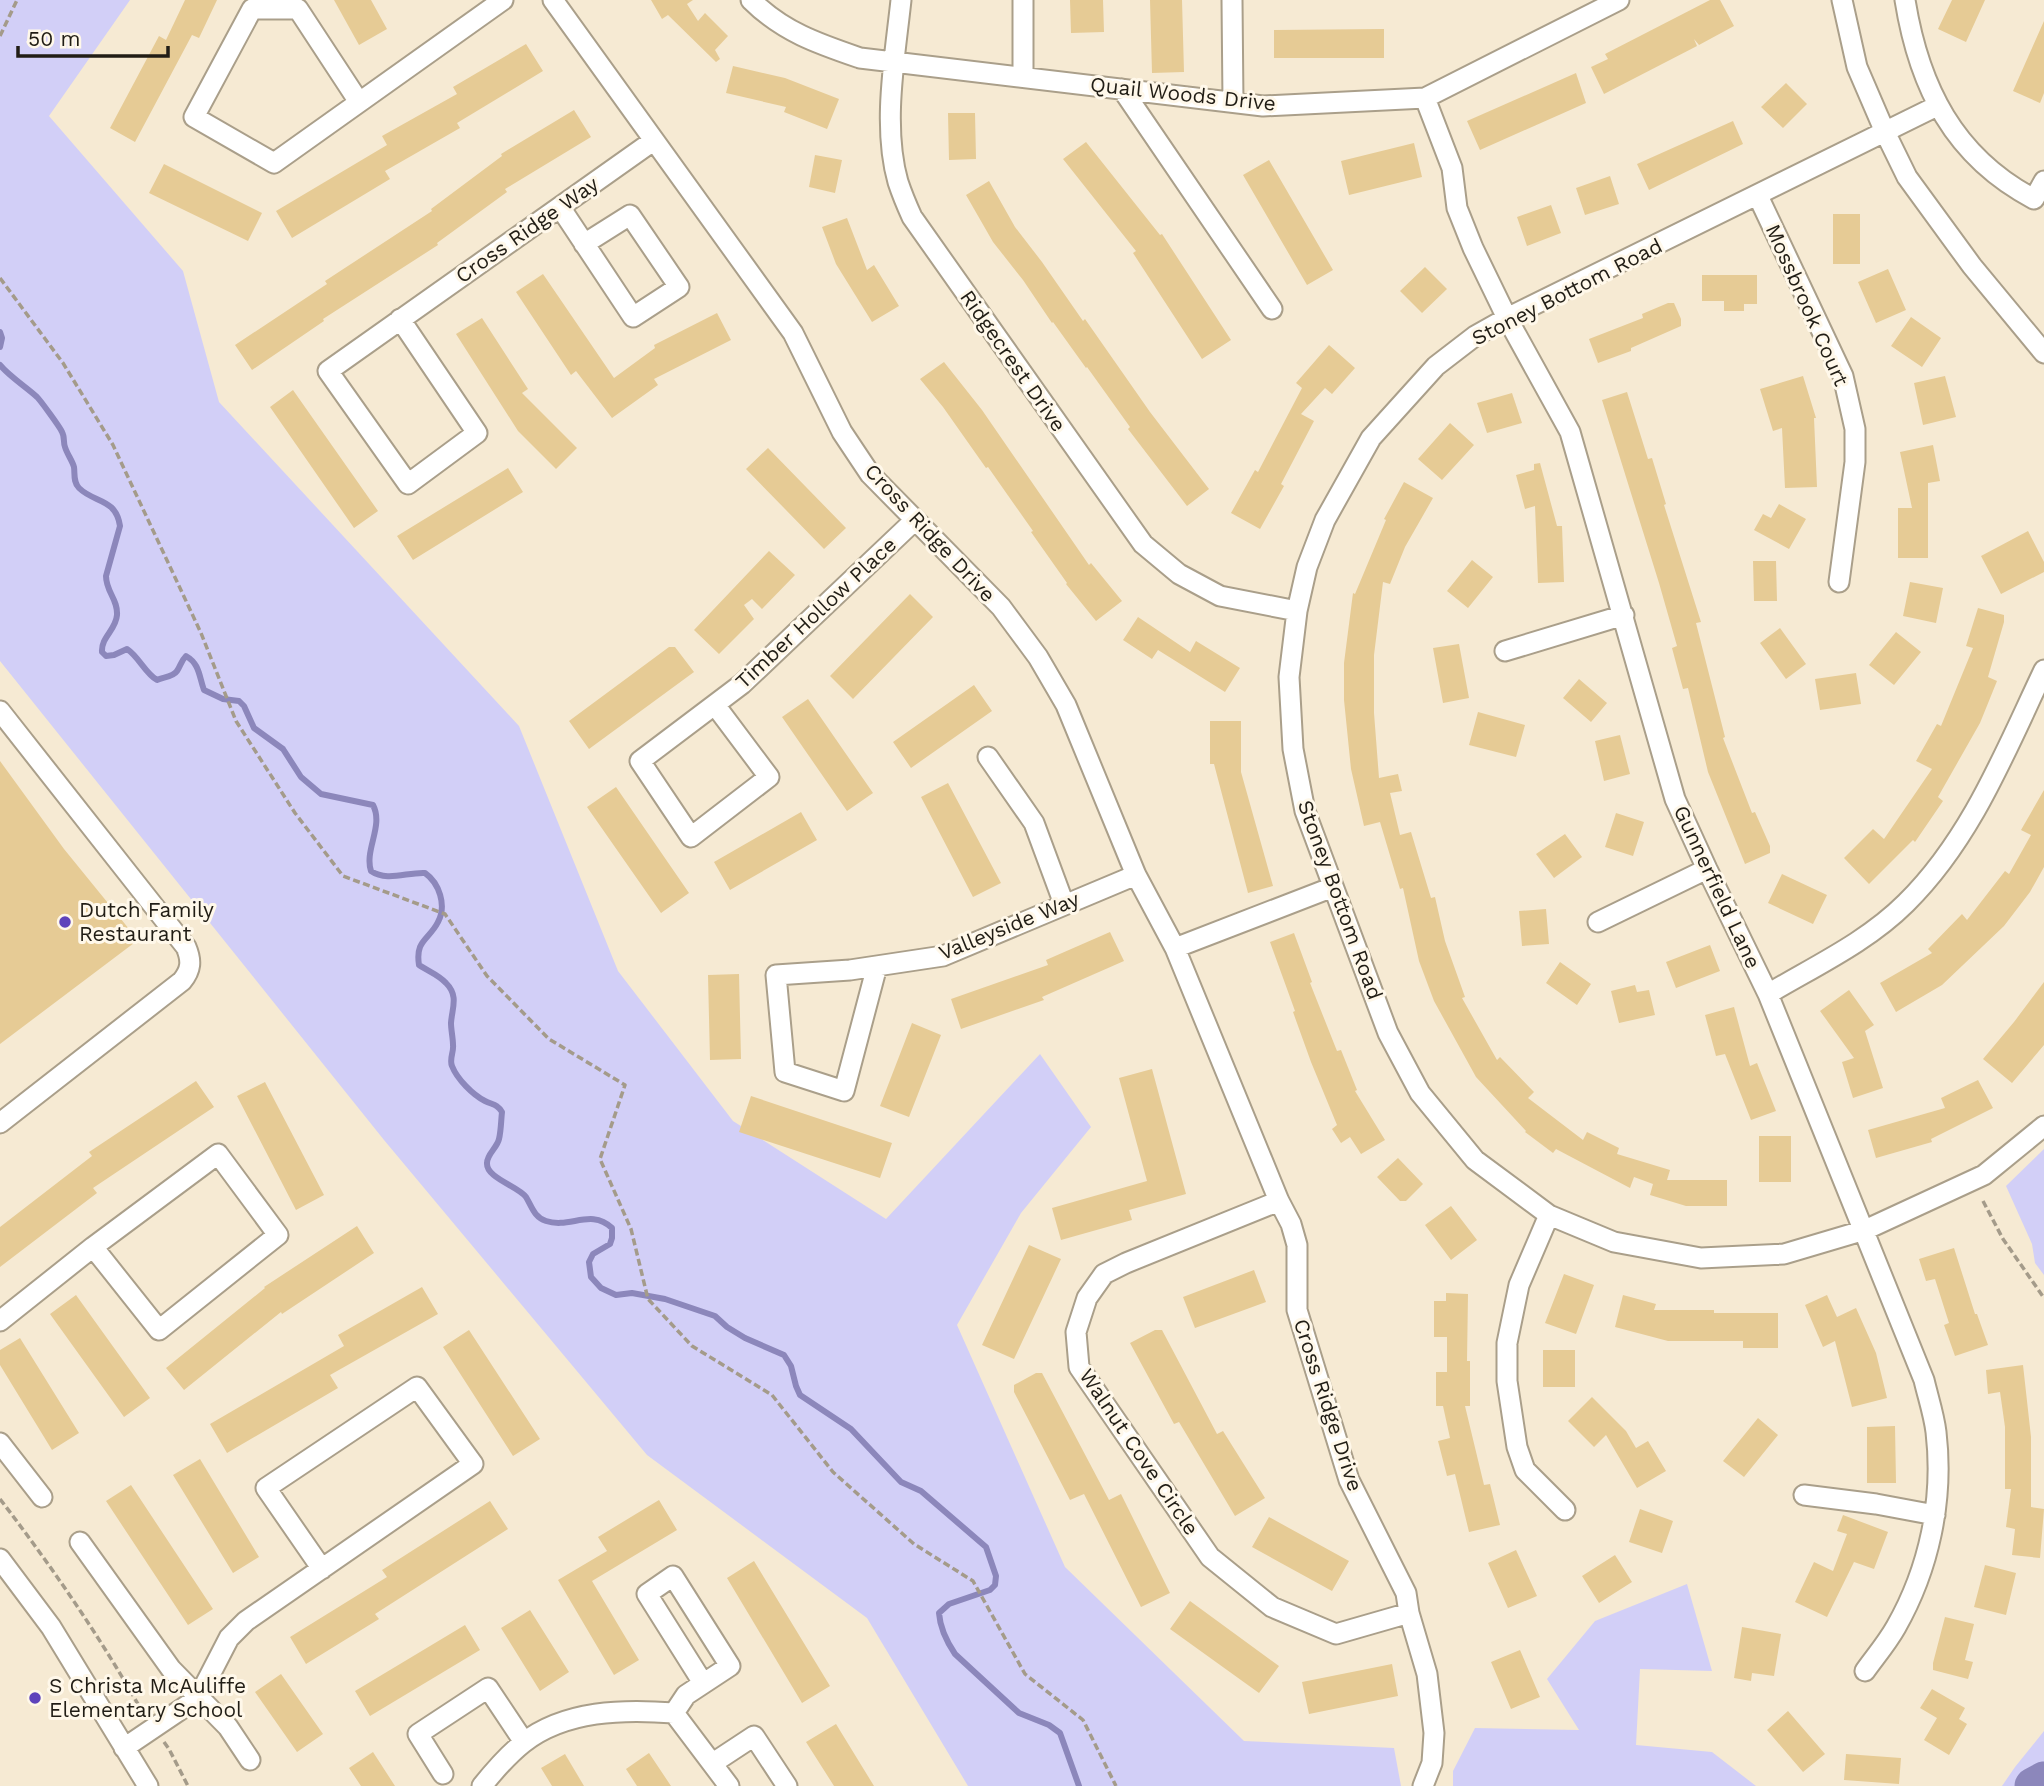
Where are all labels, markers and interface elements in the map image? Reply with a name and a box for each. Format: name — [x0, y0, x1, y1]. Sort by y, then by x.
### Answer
scale bar — [18, 14, 168, 58]
text: 50 m — [28, 26, 80, 51]
street label: Quail Woods Drive — [1089, 71, 1277, 116]
street label: Cross Ridge Way — [451, 171, 603, 288]
street label: Mossbrook Court — [1761, 220, 1854, 390]
street label: Stoney Bottom Road — [1467, 233, 1666, 350]
street label: Ridgecrest Drive — [955, 285, 1072, 436]
street label: Cross Ridge Drive — [860, 458, 1001, 607]
street label: Timber Hollow Place — [730, 532, 901, 694]
street label: Stoney Bottom Road — [1293, 797, 1388, 1003]
street label: Gunnerfield Lane — [1669, 801, 1766, 972]
street label: Valleyside Way — [935, 886, 1083, 965]
place label: Dutch Family Restaurant — [79, 897, 214, 946]
marker: Dutch Family Restaurant — [57, 914, 73, 930]
street label: Cross Ridge Drive — [1289, 1315, 1368, 1494]
street label: Walnut Cove Circle — [1074, 1364, 1204, 1540]
place label: S Christa McAuliffe Elementary School — [49, 1673, 246, 1722]
marker: S Christa McAuliffe Elementary School — [27, 1690, 43, 1706]

